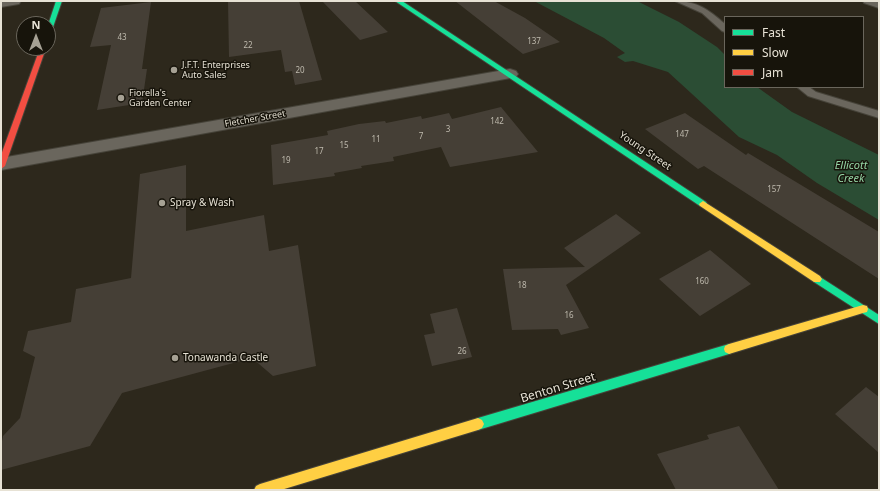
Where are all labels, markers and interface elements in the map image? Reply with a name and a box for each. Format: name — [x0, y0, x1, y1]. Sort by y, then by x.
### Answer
north arrow — [16, 16, 56, 56]
legend — [724, 16, 864, 88]
text: N — [32, 17, 40, 32]
text: Fast — [762, 24, 785, 41]
house number: 43 — [117, 33, 127, 43]
house number: 137 — [527, 37, 541, 47]
house number: 22 — [243, 41, 253, 51]
text: Slow — [762, 44, 788, 61]
place label: J.F.T. Enterprises Auto Sales — [182, 60, 250, 81]
text: Jam — [762, 64, 783, 81]
marker: J.F.T. Enterprises Auto Sales — [169, 65, 179, 75]
house number: 20 — [295, 66, 305, 76]
place label: Fiorella's Garden Center — [129, 88, 191, 109]
marker: Fiorella's Garden Center — [116, 93, 126, 103]
street label: Fletcher Street — [224, 108, 286, 130]
house number: 142 — [490, 117, 504, 127]
house number: 3 — [446, 125, 450, 135]
street label: Young Street — [617, 129, 673, 173]
house number: 147 — [675, 130, 689, 140]
house number: 7 — [419, 132, 423, 142]
house number: 11 — [371, 135, 381, 145]
house number: 15 — [339, 141, 349, 151]
house number: 17 — [314, 147, 324, 157]
house number: 19 — [281, 156, 291, 166]
water label: Ellicott Creek — [835, 159, 867, 185]
house number: 157 — [767, 185, 781, 195]
place label: Spray & Wash — [170, 197, 234, 209]
marker: Spray & Wash — [157, 198, 167, 208]
house number: 160 — [695, 277, 709, 287]
house number: 18 — [517, 281, 527, 291]
house number: 16 — [564, 311, 574, 321]
house number: 26 — [457, 347, 467, 357]
place label: Tonawanda Castle — [183, 352, 268, 364]
marker: Tonawanda Castle — [170, 353, 180, 363]
street label: Benton Street — [519, 370, 597, 406]

